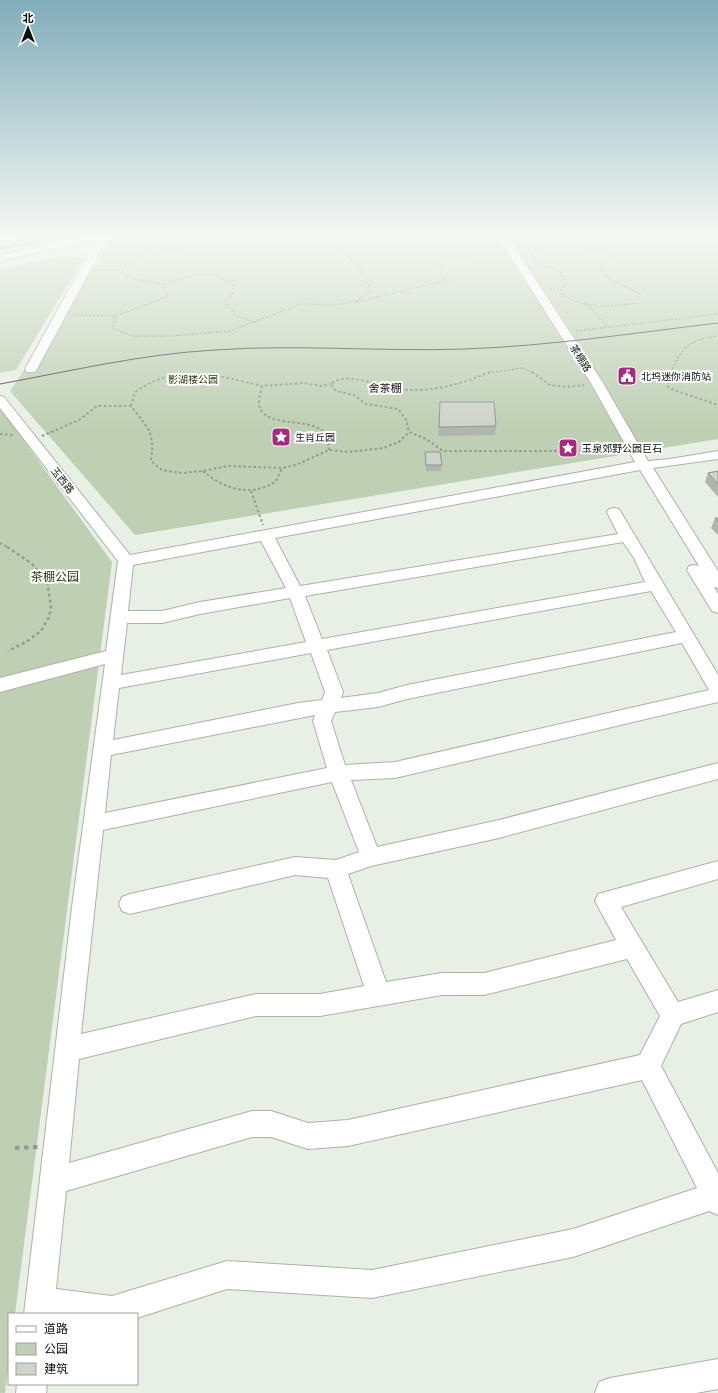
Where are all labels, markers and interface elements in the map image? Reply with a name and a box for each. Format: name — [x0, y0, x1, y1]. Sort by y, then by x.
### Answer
north arrow — [8, 8, 48, 48]
text: 北 — [23, 10, 34, 26]
street label: 茶棚路 — [566, 342, 595, 375]
public building icon: 北坞迷你消防站 — [616, 365, 638, 387]
place label: 北坞迷你消防站 — [641, 369, 711, 384]
park label: 影湖楼公园 — [168, 372, 218, 387]
district label: 舍茶棚 — [369, 380, 402, 396]
place icon: 生肖丘园 — [270, 426, 292, 448]
place label: 生肖丘园 — [295, 430, 335, 445]
place icon: 玉泉郊野公园巨石 — [557, 437, 579, 459]
place label: 玉泉郊野公园巨石 — [582, 441, 662, 456]
street label: 玉西路 — [47, 464, 78, 497]
park label: 茶棚公园 — [31, 568, 79, 585]
legend — [8, 1313, 138, 1385]
text: 道路 — [44, 1320, 68, 1337]
text: 公园 — [44, 1340, 68, 1357]
text: 建筑 — [44, 1360, 68, 1377]

